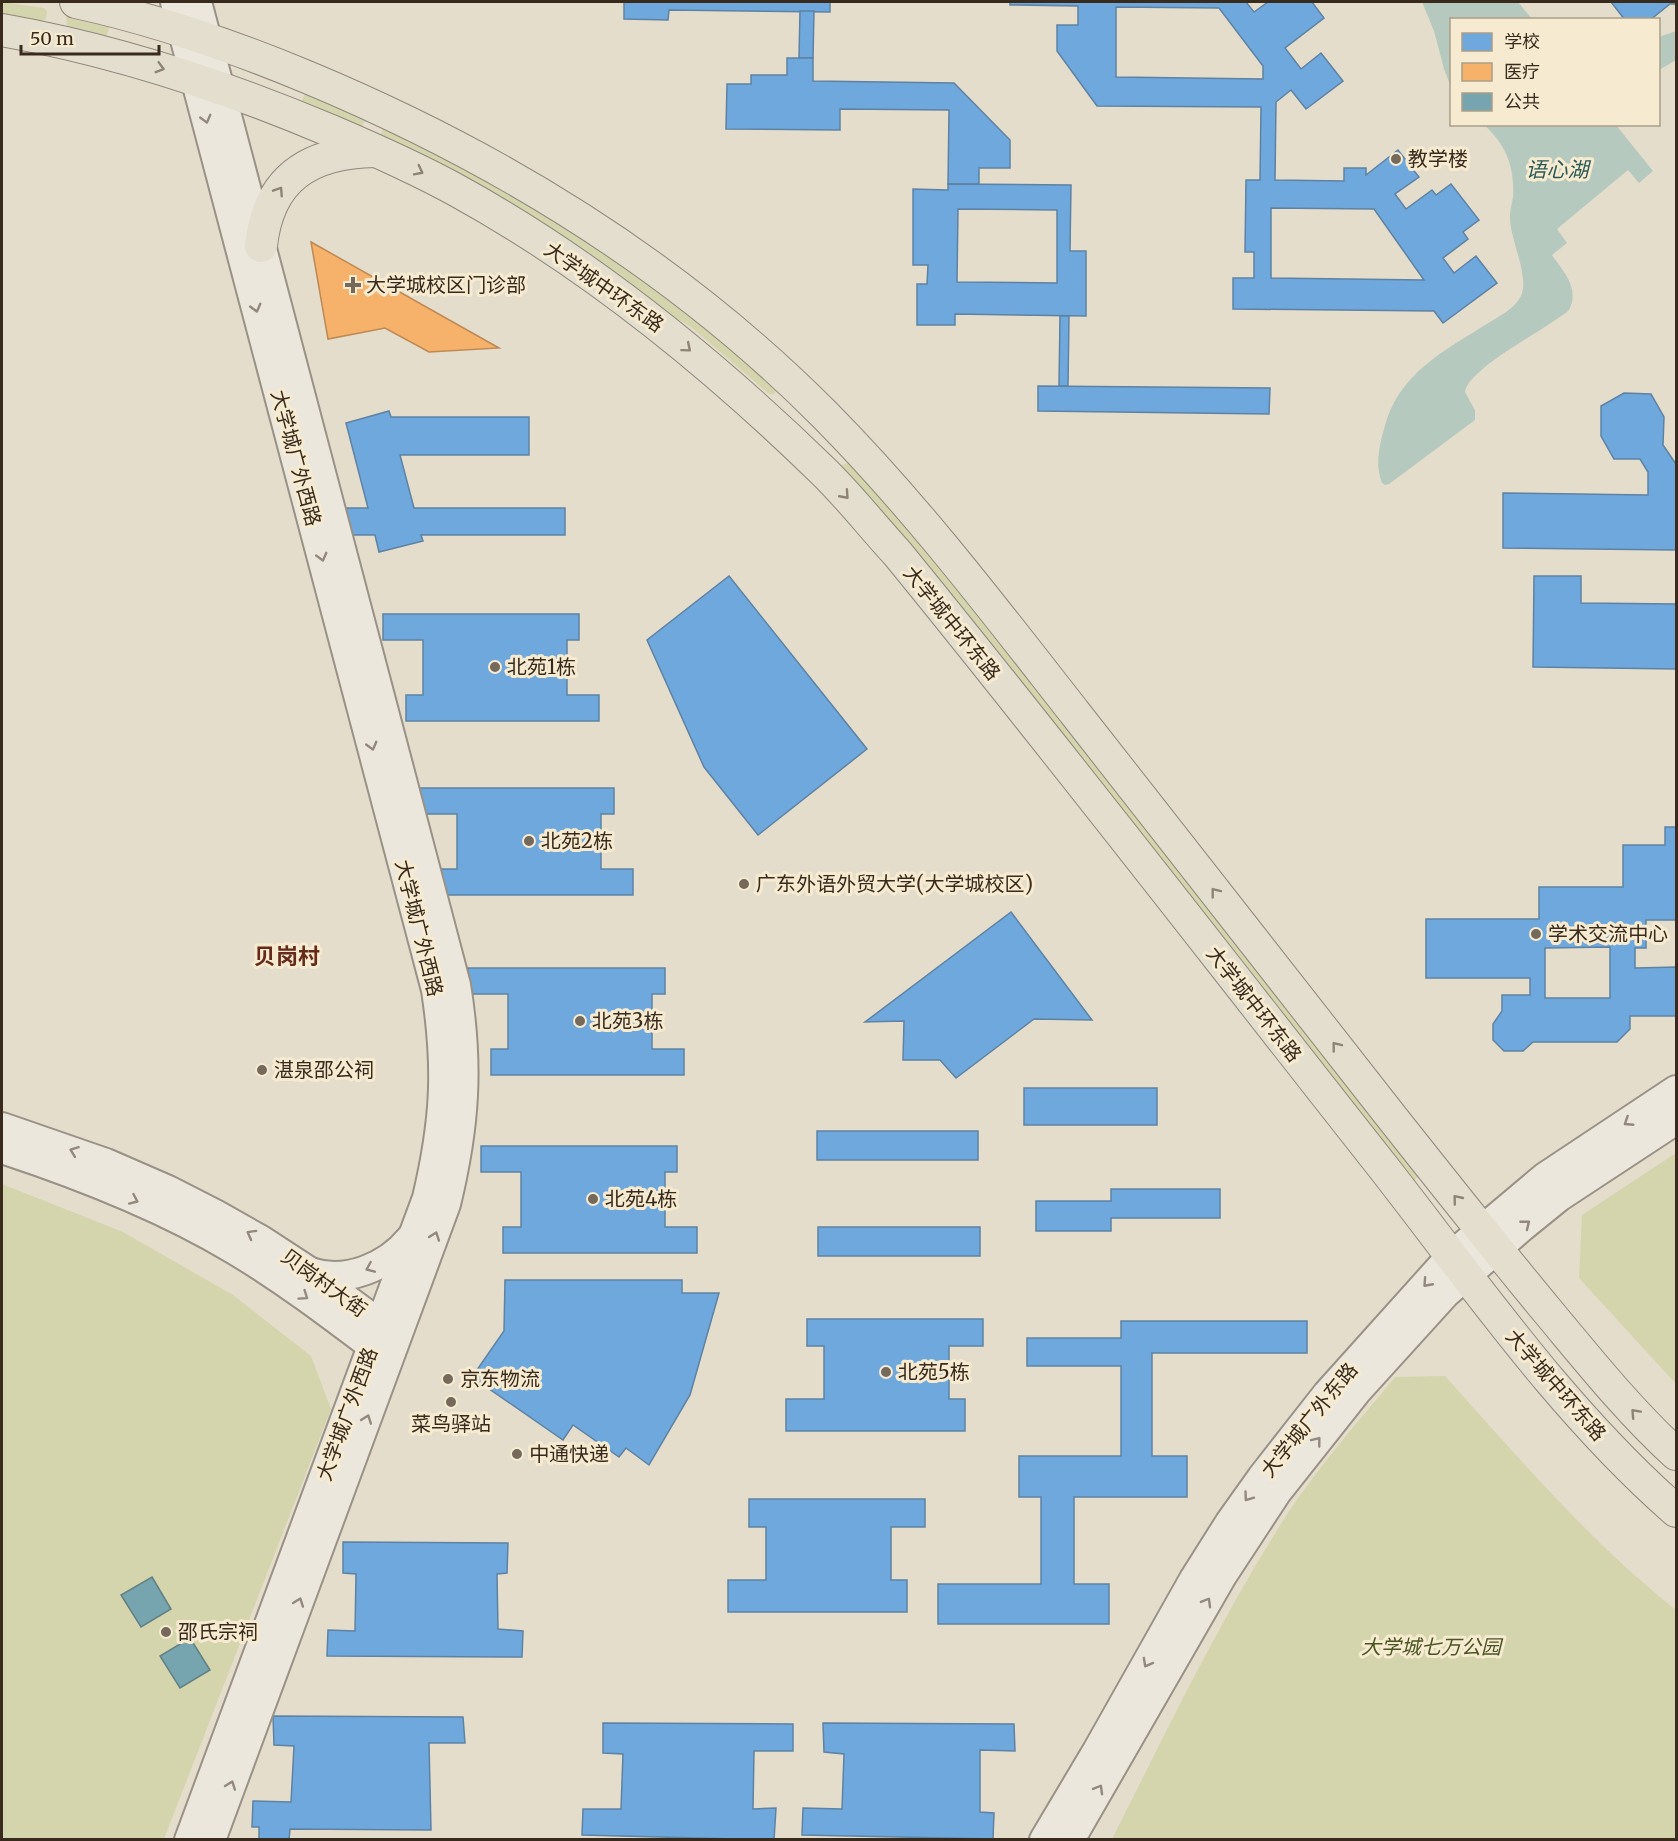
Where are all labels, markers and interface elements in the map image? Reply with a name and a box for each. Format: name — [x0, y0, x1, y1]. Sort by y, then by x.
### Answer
scale bar — [21, 18, 159, 56]
legend — [1450, 18, 1660, 126]
text: 50 m — [30, 27, 74, 50]
text: 学校 — [1504, 30, 1540, 53]
text: 医疗 — [1504, 60, 1540, 83]
one-way arrow — [154, 61, 165, 73]
text: 公共 — [1504, 90, 1540, 113]
one-way arrow — [199, 114, 212, 124]
place label: 教学楼 — [1408, 146, 1468, 171]
marker: 教学楼 — [1389, 152, 1403, 166]
water label: 语心湖 — [1526, 156, 1591, 183]
one-way arrow — [413, 164, 424, 175]
one-way arrow — [272, 187, 283, 198]
street label: 大学城中环东路 — [540, 236, 669, 337]
place label: 大学城校区门诊部 — [366, 272, 526, 297]
marker: 大学城校区门诊部 — [344, 276, 362, 294]
one-way arrow — [249, 302, 262, 312]
one-way arrow — [680, 340, 691, 351]
street label: 大学城广外西路 — [266, 387, 327, 529]
one-way arrow — [838, 488, 849, 498]
one-way arrow — [315, 551, 327, 562]
street label: 大学城中环东路 — [899, 560, 1006, 685]
place label: 北苑1栋 — [507, 654, 576, 679]
marker: 北苑1栋 — [488, 660, 502, 674]
one-way arrow — [364, 740, 377, 750]
place label: 北苑2栋 — [541, 828, 613, 853]
marker: 北苑2栋 — [522, 834, 536, 848]
street label: 大学城广外西路 — [390, 857, 449, 999]
place label: 广东外语外贸大学(大学城校区) — [756, 871, 1033, 896]
marker: 广东外语外贸大学(大学城校区) — [737, 877, 751, 891]
one-way arrow — [1212, 888, 1223, 899]
place label: 学术交流中心 — [1548, 921, 1668, 946]
marker: 学术交流中心 — [1529, 927, 1543, 941]
street label: 大学城中环东路 — [1201, 941, 1307, 1067]
district label: 贝岗村 — [254, 942, 320, 970]
place label: 北苑3栋 — [592, 1008, 663, 1033]
marker: 北苑3栋 — [573, 1014, 587, 1028]
one-way arrow — [1332, 1041, 1343, 1052]
place label: 湛泉邵公祠 — [274, 1057, 374, 1082]
marker: 湛泉邵公祠 — [255, 1063, 269, 1077]
one-way arrow — [1623, 1115, 1634, 1126]
one-way arrow — [69, 1146, 80, 1159]
place label: 北苑4栋 — [605, 1186, 677, 1211]
marker: 北苑4栋 — [586, 1192, 600, 1206]
one-way arrow — [128, 1193, 139, 1205]
one-way arrow — [1453, 1195, 1464, 1206]
one-way arrow — [1519, 1220, 1530, 1231]
one-way arrow — [246, 1230, 257, 1241]
one-way arrow — [428, 1232, 441, 1242]
street label: 贝岗村大街 — [276, 1243, 372, 1322]
one-way arrow — [365, 1261, 376, 1273]
one-way arrow — [1423, 1276, 1434, 1286]
one-way arrow — [297, 1289, 308, 1300]
street label: 大学城中环东路 — [1501, 1324, 1612, 1446]
street label: 大学城广外西路 — [311, 1344, 382, 1484]
street label: 大学城广外东路 — [1255, 1357, 1362, 1482]
place label: 北苑5栋 — [898, 1359, 970, 1384]
marker: 北苑5栋 — [879, 1365, 893, 1379]
place label: 京东物流 — [460, 1366, 540, 1391]
marker: 京东物流 — [441, 1372, 455, 1386]
marker: 菜鸟驿站 — [444, 1395, 458, 1409]
one-way arrow — [1632, 1409, 1643, 1420]
place label: 菜鸟驿站 — [411, 1411, 491, 1436]
one-way arrow — [359, 1414, 372, 1425]
one-way arrow — [1309, 1437, 1320, 1448]
place label: 中通快递 — [529, 1441, 609, 1466]
marker: 中通快递 — [510, 1447, 524, 1461]
one-way arrow — [1244, 1490, 1255, 1501]
one-way arrow — [292, 1597, 304, 1608]
one-way arrow — [1199, 1598, 1211, 1608]
place label: 邵氏宗祠 — [178, 1619, 258, 1644]
marker: 邵氏宗祠 — [159, 1625, 173, 1639]
park label: 大学城七万公园 — [1361, 1634, 1504, 1659]
one-way arrow — [1143, 1657, 1154, 1668]
one-way arrow — [224, 1780, 236, 1791]
one-way arrow — [1092, 1785, 1103, 1795]

